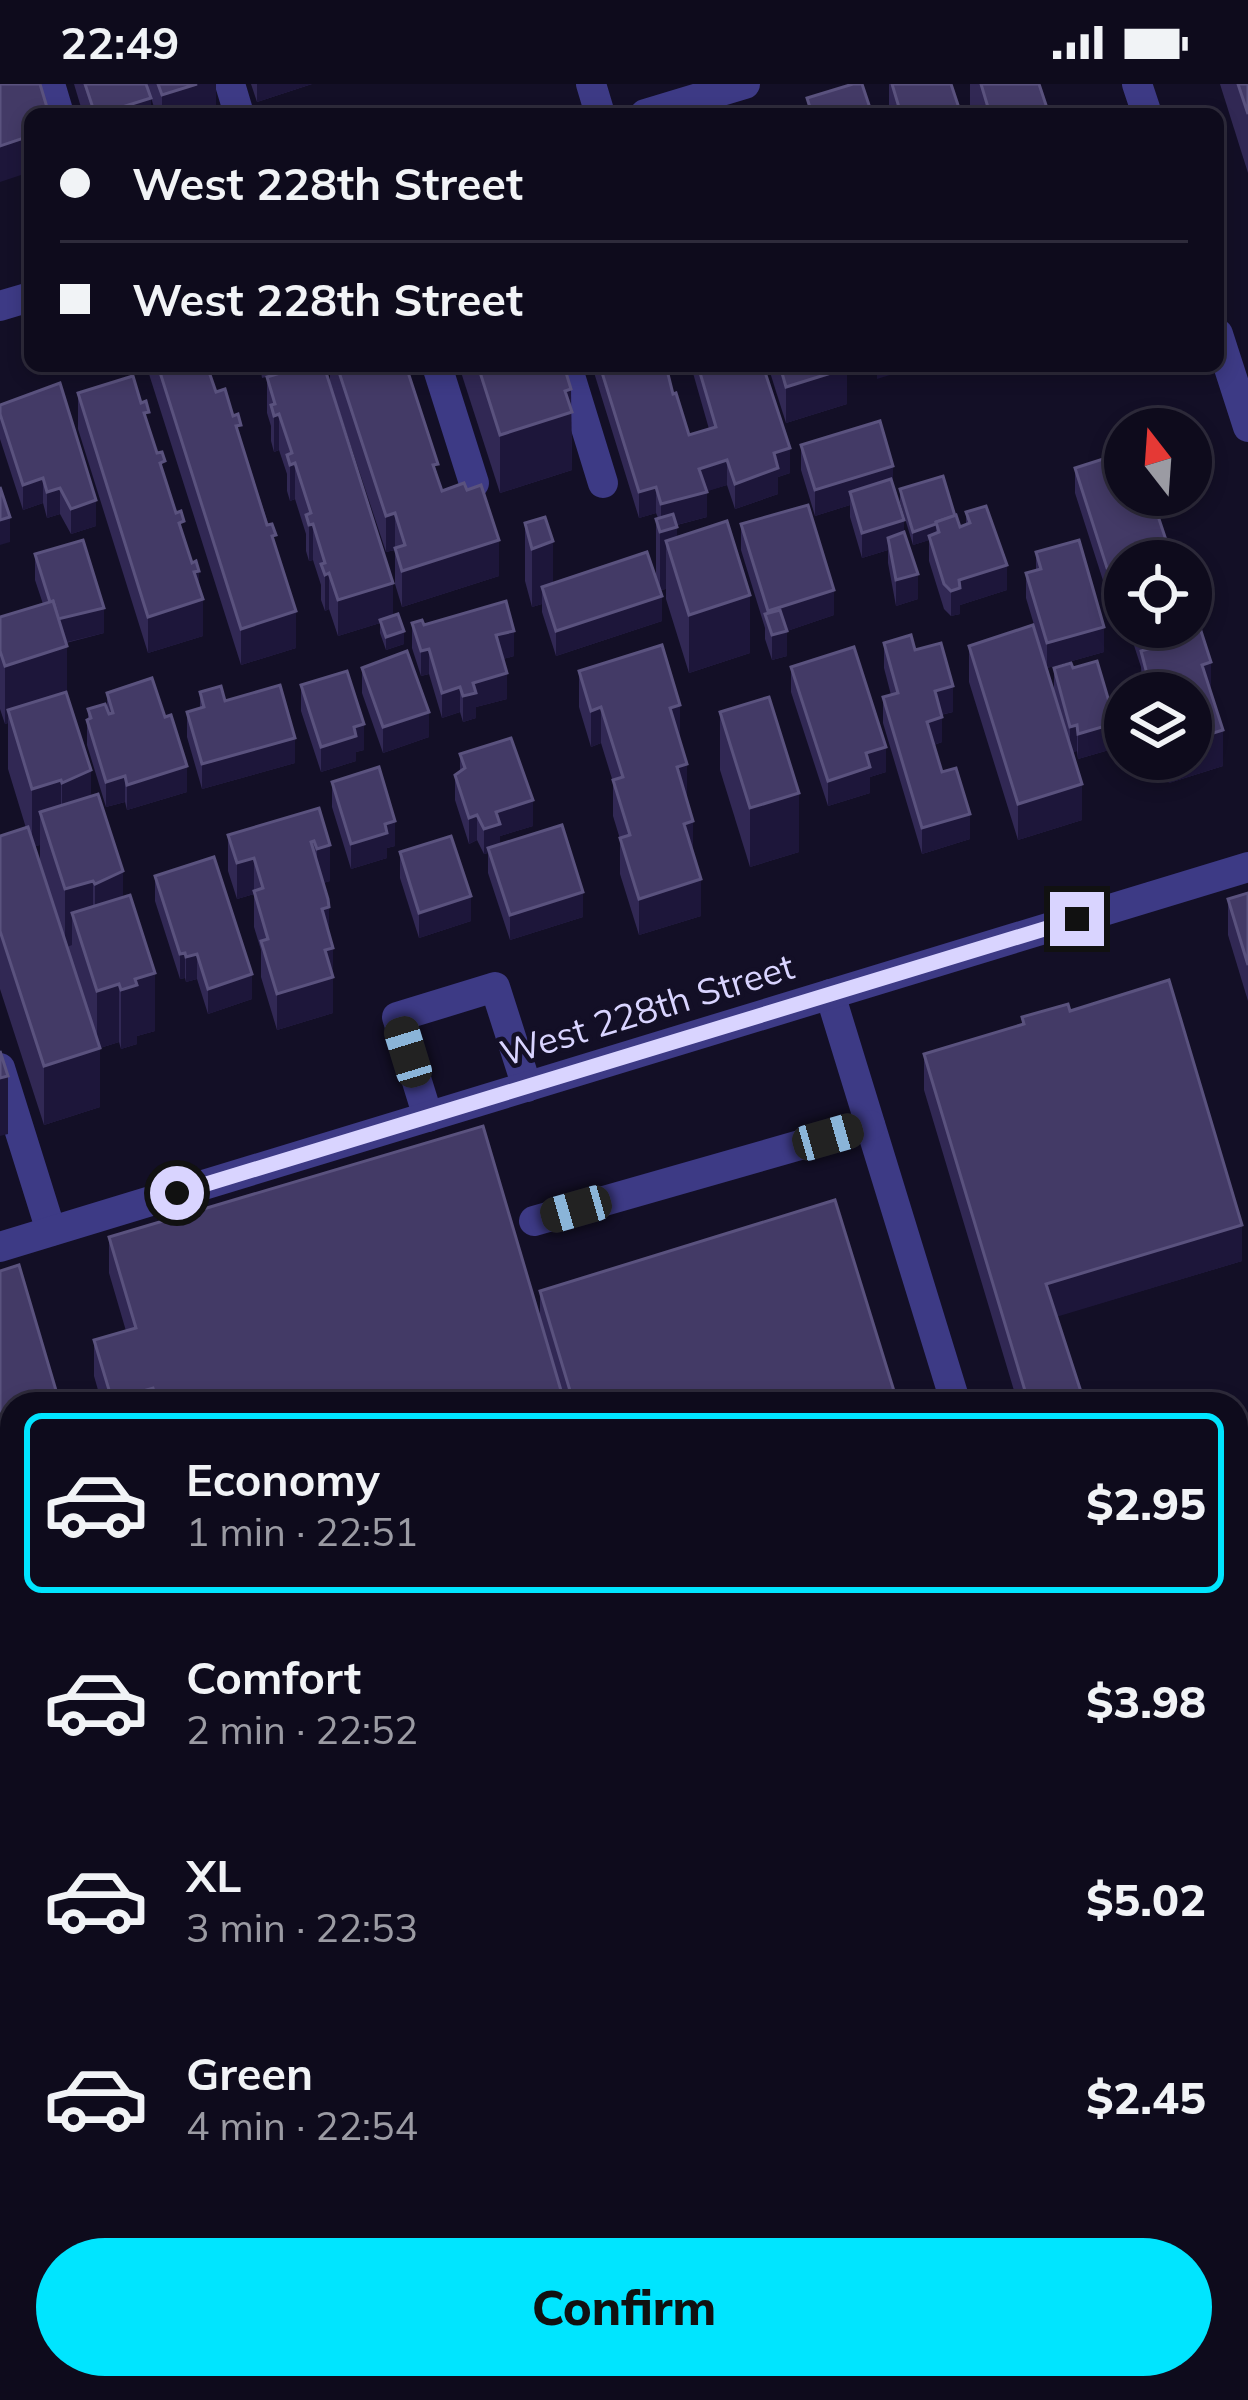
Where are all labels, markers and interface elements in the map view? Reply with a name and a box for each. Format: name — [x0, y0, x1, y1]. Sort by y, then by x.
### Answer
text: 22:49 — [60, 14, 179, 70]
text: West 228th Street — [132, 155, 523, 211]
text: West 228th Street — [132, 271, 523, 327]
north arrow — [1104, 408, 1212, 516]
map controls — [1104, 408, 1212, 780]
button: locate — [1104, 540, 1212, 648]
button: layers — [1104, 672, 1212, 780]
route end — [1050, 892, 1104, 946]
street label: West 228th Street — [495, 943, 799, 1075]
car — [380, 1012, 436, 1092]
car — [788, 1110, 868, 1164]
route start — [150, 1166, 204, 1220]
car — [536, 1182, 616, 1236]
icon: car — [42, 1449, 150, 1557]
text: Economy — [186, 1451, 380, 1507]
text: $2.95 — [1086, 1475, 1206, 1531]
text: 1 min · 22:51 — [186, 1507, 418, 1556]
icon: car — [42, 1647, 150, 1755]
text: Comfort — [186, 1649, 361, 1705]
text: $3.98 — [1086, 1673, 1206, 1729]
text: 2 min · 22:52 — [186, 1705, 418, 1754]
icon: car — [42, 1845, 150, 1953]
text: XL — [186, 1847, 241, 1903]
text: $5.02 — [1086, 1871, 1206, 1927]
text: 3 min · 22:53 — [186, 1903, 418, 1952]
icon: car — [42, 2043, 150, 2151]
text: Green — [186, 2045, 313, 2101]
text: $2.45 — [1086, 2069, 1206, 2125]
text: 4 min · 22:54 — [186, 2101, 418, 2150]
button: Confirm — [36, 2238, 1212, 2376]

